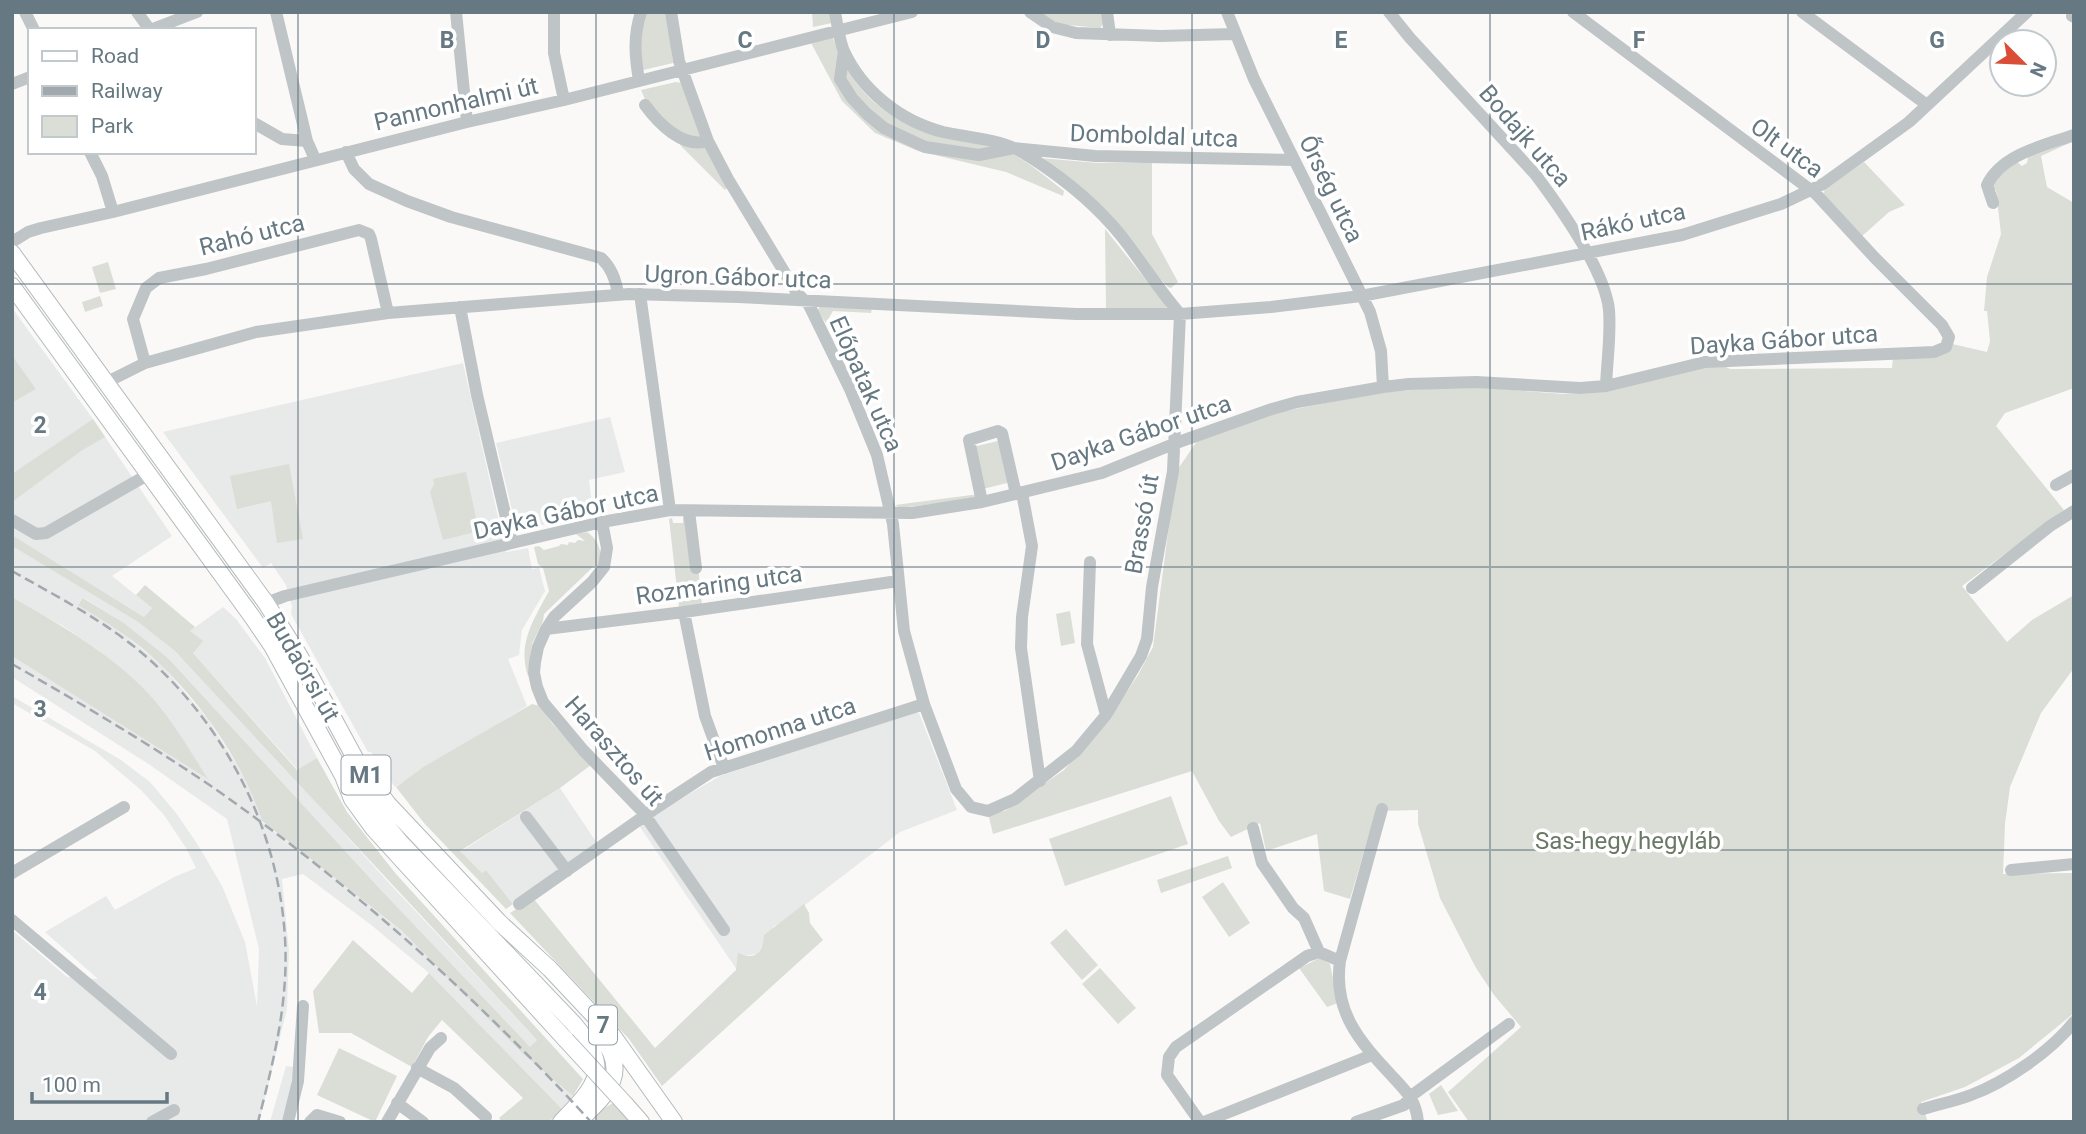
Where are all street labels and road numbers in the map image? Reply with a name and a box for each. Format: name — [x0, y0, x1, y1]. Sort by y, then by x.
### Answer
street label: Pannonhalmi út — [371, 71, 541, 136]
street label: Bodajk utca — [1473, 79, 1577, 193]
street label: Olt utca — [1745, 112, 1829, 184]
street label: Domboldal utca — [1069, 119, 1239, 153]
street label: Őrség utca — [1293, 131, 1369, 247]
street label: Rákó utca — [1578, 197, 1688, 247]
street label: Rahó utca — [197, 208, 307, 262]
street label: Ugron Gábor utca — [644, 260, 832, 294]
street label: Előpatak utca — [824, 312, 908, 456]
street label: Dayka Gábor utca — [1689, 319, 1879, 361]
street label: Dayka Gábor utca — [1047, 389, 1235, 477]
street label: Brassó út — [1119, 472, 1165, 576]
street label: Dayka Gábor utca — [471, 479, 661, 545]
street label: Rozmaring utca — [634, 559, 804, 611]
street label: Budaörsi út — [260, 607, 346, 727]
street label: Harasztos út — [559, 691, 669, 812]
street label: Homonna utca — [701, 691, 859, 767]
road number: M1 — [342, 755, 390, 794]
road number: 7 — [589, 1006, 617, 1044]

